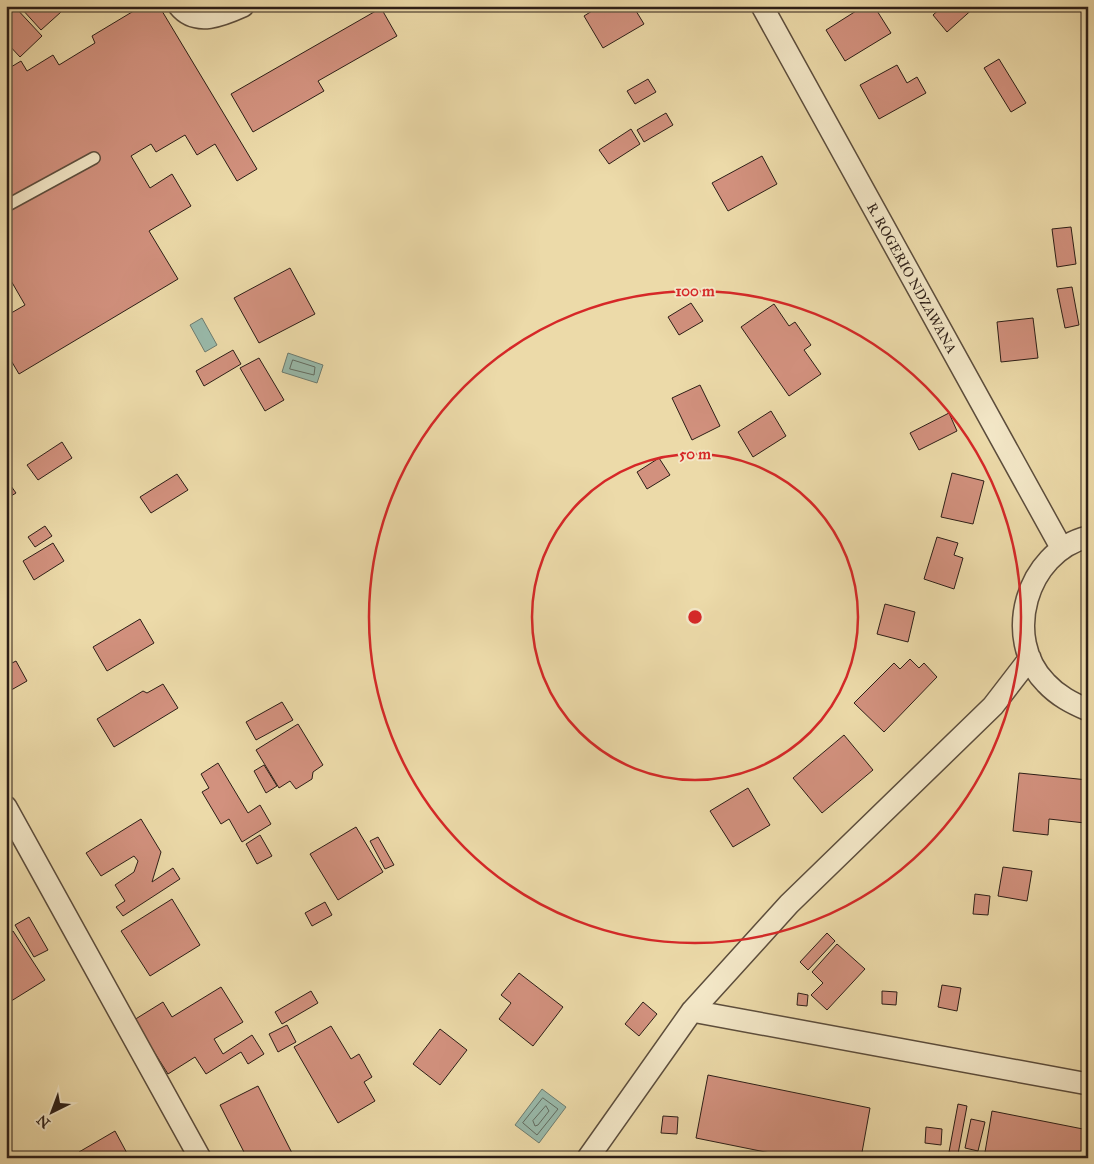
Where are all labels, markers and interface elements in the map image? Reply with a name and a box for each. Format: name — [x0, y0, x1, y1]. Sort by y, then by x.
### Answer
street label: R. ROGERIO NDZAWANA — [863, 200, 960, 357]
text: 100 m — [675, 282, 715, 300]
text: 50 m — [679, 445, 711, 463]
centre of rings — [686, 608, 704, 626]
north arrow — [28, 1086, 78, 1136]
text: N — [33, 1111, 54, 1132]

